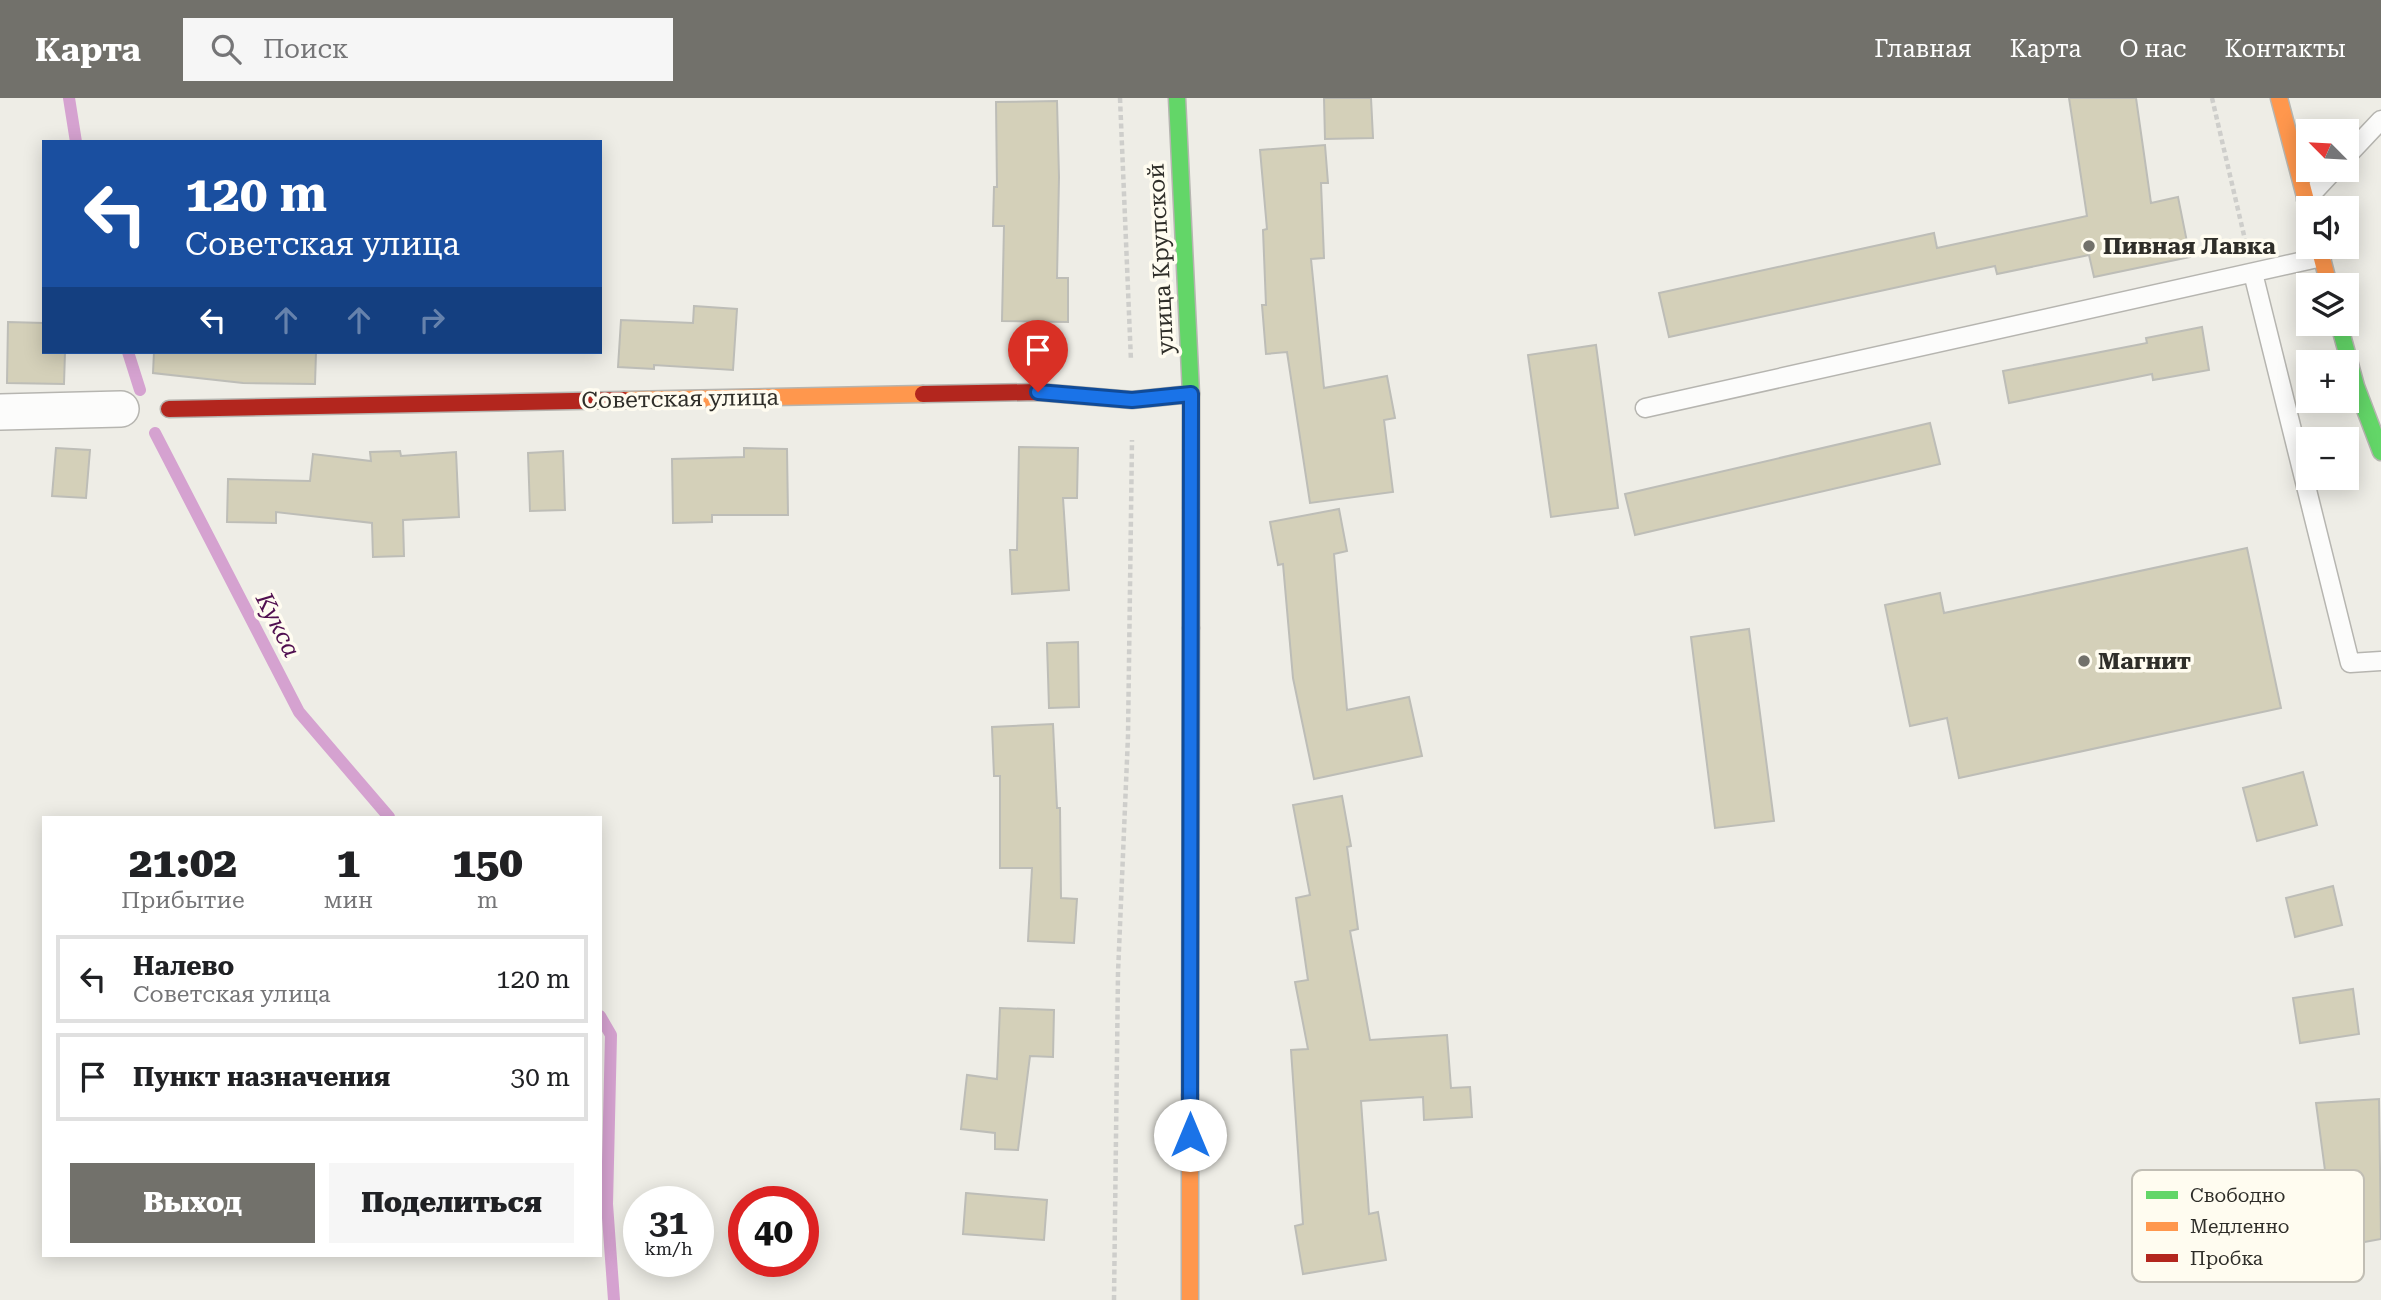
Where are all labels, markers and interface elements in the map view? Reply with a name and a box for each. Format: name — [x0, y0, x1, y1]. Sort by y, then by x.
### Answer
search box — [183, 18, 673, 81]
text: Карта — [35, 30, 141, 69]
icon: search — [207, 30, 245, 68]
text: Поиск — [263, 34, 349, 64]
text: Главная — [1874, 35, 1972, 63]
text: Карта — [2010, 35, 2081, 63]
text: О нас — [2119, 35, 2186, 63]
text: Контакты — [2224, 35, 2346, 63]
north arrow — [2296, 119, 2359, 182]
map controls — [2296, 119, 2359, 490]
street label: улица Крупской — [1143, 163, 1179, 355]
text: 120 m — [185, 166, 327, 223]
icon: left — [70, 168, 161, 259]
button: sound — [2296, 196, 2359, 259]
text: Советская улица — [185, 225, 460, 263]
place label: Пивная Лавка — [2103, 233, 2276, 260]
marker: Пивная Лавка — [2081, 238, 2097, 254]
button: layers — [2296, 273, 2359, 336]
icon: left — [194, 301, 232, 339]
icon: ahead — [267, 301, 305, 339]
icon: ahead — [340, 301, 378, 339]
icon: right — [413, 301, 451, 339]
pin — [1008, 320, 1068, 392]
icon: arrive — [1019, 331, 1057, 369]
button: + — [2296, 350, 2359, 413]
street label: Советская улица — [581, 384, 779, 414]
button: − — [2296, 427, 2359, 490]
water label: Кукса — [250, 587, 306, 662]
place label: Магнит — [2098, 648, 2191, 675]
marker: Магнит — [2076, 653, 2092, 669]
text: 21:02 — [129, 838, 237, 887]
text: 1 — [337, 838, 360, 887]
text: 150 — [452, 838, 523, 887]
text: Прибытие — [121, 887, 245, 914]
text: мин — [324, 887, 373, 914]
text: m — [477, 887, 498, 914]
text: Налево — [133, 951, 234, 981]
icon: left — [74, 960, 112, 998]
text: 120 m — [496, 964, 570, 994]
text: Советская улица — [133, 981, 330, 1008]
icon: arrive — [74, 1058, 112, 1096]
text: Пункт назначения — [133, 1062, 390, 1092]
text: 30 m — [511, 1062, 570, 1092]
position arrow — [1153, 1098, 1227, 1172]
button: Выход — [70, 1163, 315, 1243]
button: Поделиться — [329, 1163, 574, 1243]
legend — [2132, 1170, 2364, 1282]
text: Свободно — [2190, 1184, 2285, 1207]
speed limit sign: 40 — [728, 1186, 819, 1277]
text: 31 — [649, 1202, 688, 1243]
text: Медленно — [2190, 1215, 2289, 1238]
text: km/h — [644, 1238, 693, 1259]
text: Пробка — [2190, 1247, 2264, 1270]

